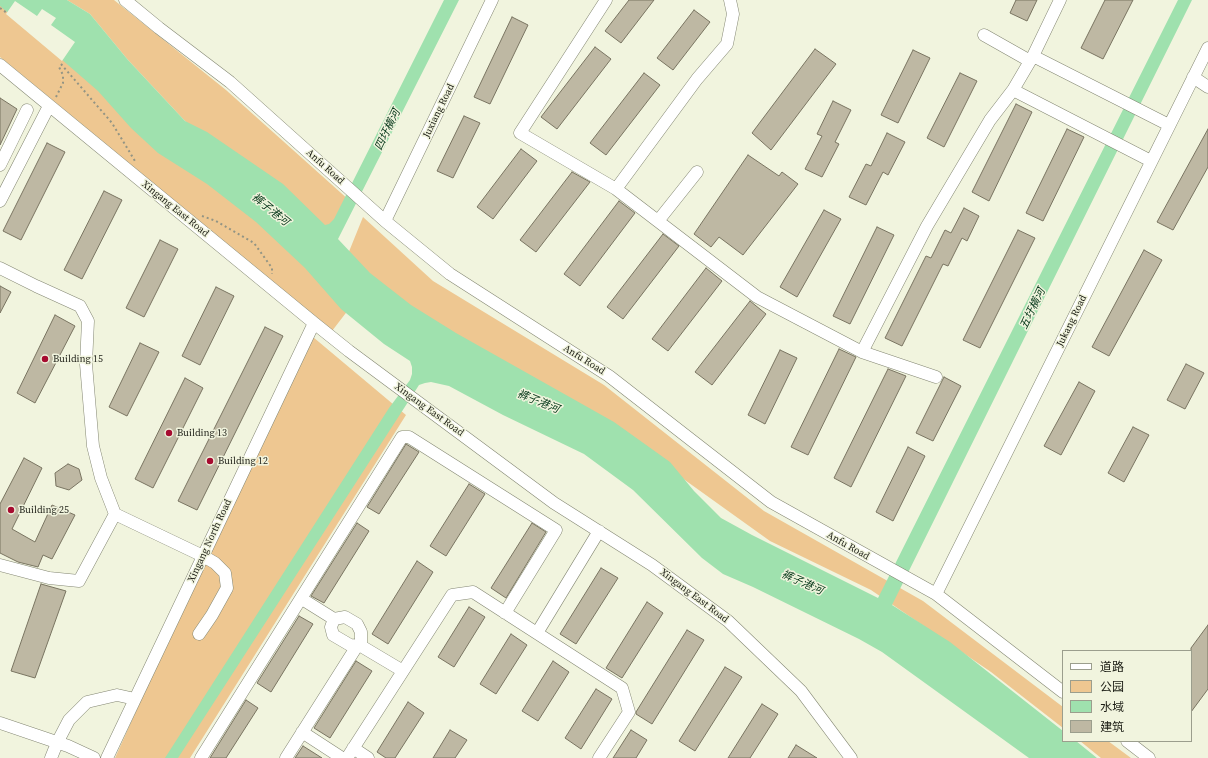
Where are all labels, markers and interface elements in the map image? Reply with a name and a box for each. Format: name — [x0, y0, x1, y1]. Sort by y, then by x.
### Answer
street label: Juxiang Road — [421, 82, 457, 140]
water label: 四圩横河 — [372, 107, 404, 153]
street label: Anfu Road — [304, 147, 346, 187]
street label: Xingang East Road — [139, 178, 211, 240]
water label: 裤子港河 — [249, 191, 291, 229]
water label: 五圩横河 — [1017, 286, 1049, 332]
street label: Jukang Road — [1054, 293, 1090, 349]
street label: Anfu Road — [561, 342, 607, 378]
place label: Building 15 — [53, 353, 103, 365]
marker: Building 15 — [40, 354, 50, 364]
street label: Xingang East Road — [392, 381, 466, 439]
water label: 裤子港河 — [515, 388, 561, 416]
place label: Building 13 — [177, 427, 227, 439]
marker: Building 13 — [164, 428, 174, 438]
place label: Building 12 — [218, 455, 268, 467]
marker: Building 12 — [205, 456, 215, 466]
street label: Xingang North Road — [185, 497, 235, 585]
place label: Building 25 — [19, 504, 69, 516]
marker: Building 25 — [6, 505, 16, 515]
street label: Anfu Road — [825, 529, 871, 563]
street label: Xingang East Road — [657, 566, 731, 626]
water label: 裤子港河 — [779, 568, 825, 598]
legend — [1062, 650, 1192, 742]
text: 道路 — [1100, 659, 1124, 675]
text: 公园 — [1100, 679, 1124, 695]
text: 水域 — [1100, 699, 1124, 715]
text: 建筑 — [1100, 719, 1124, 735]

